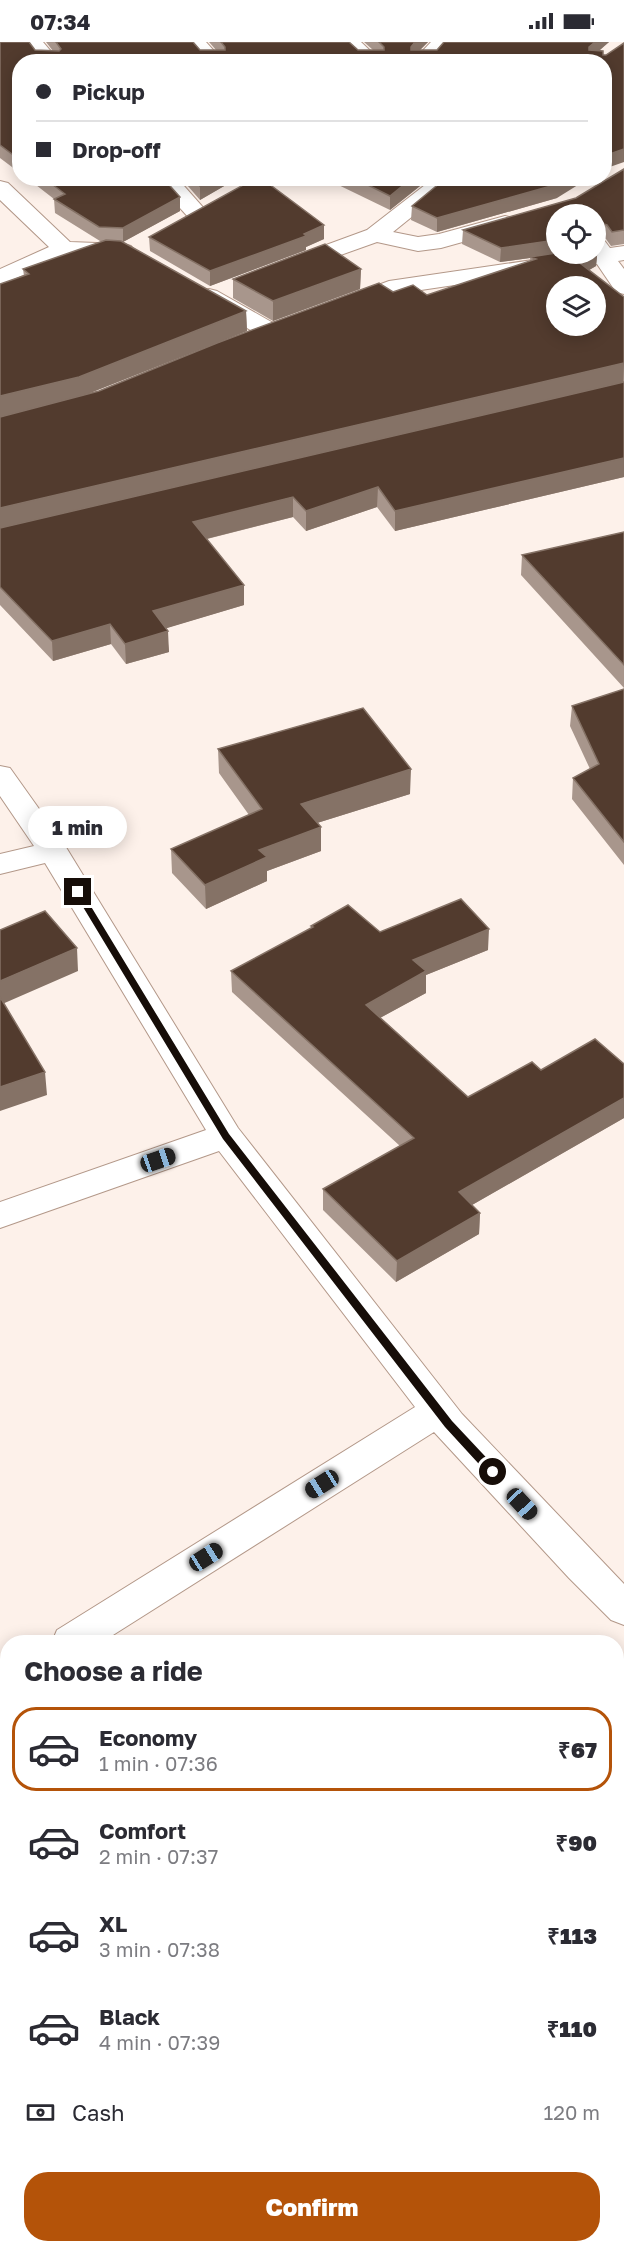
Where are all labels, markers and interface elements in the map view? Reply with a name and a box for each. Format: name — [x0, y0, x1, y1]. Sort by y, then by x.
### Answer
text: 07:34 — [30, 8, 91, 35]
text: Pickup — [72, 78, 145, 105]
text: Drop-off — [72, 136, 161, 163]
map controls — [546, 204, 606, 336]
button: locate — [546, 204, 606, 264]
button: layers — [546, 276, 606, 336]
callout: 1 min — [28, 805, 128, 847]
text: 1 min — [52, 815, 103, 839]
route end — [64, 878, 91, 905]
car — [138, 1146, 178, 1174]
route start — [479, 1458, 506, 1485]
car — [302, 1467, 342, 1501]
car — [503, 1485, 541, 1523]
car — [186, 1540, 226, 1574]
text: Choose a ride — [24, 1655, 203, 1687]
icon: car — [27, 1722, 81, 1776]
text: Economy — [99, 1724, 197, 1751]
text: ₹67 — [558, 1736, 597, 1763]
text: 1 min · 07:36 — [99, 1751, 218, 1775]
icon: car — [27, 1815, 81, 1869]
text: Comfort — [99, 1817, 186, 1844]
text: ₹90 — [556, 1829, 597, 1856]
text: 2 min · 07:37 — [99, 1844, 218, 1868]
icon: car — [27, 1908, 81, 1962]
text: XL — [99, 1910, 127, 1937]
text: ₹113 — [547, 1922, 597, 1949]
text: 3 min · 07:38 — [99, 1937, 220, 1961]
icon: car — [27, 2001, 81, 2055]
text: Black — [99, 2003, 160, 2030]
text: ₹110 — [547, 2015, 597, 2042]
text: 4 min · 07:39 — [99, 2030, 220, 2054]
icon: cash — [24, 2096, 57, 2129]
text: Cash — [72, 2099, 125, 2126]
text: 120 m — [544, 2100, 600, 2124]
button: Confirm — [24, 2172, 600, 2241]

